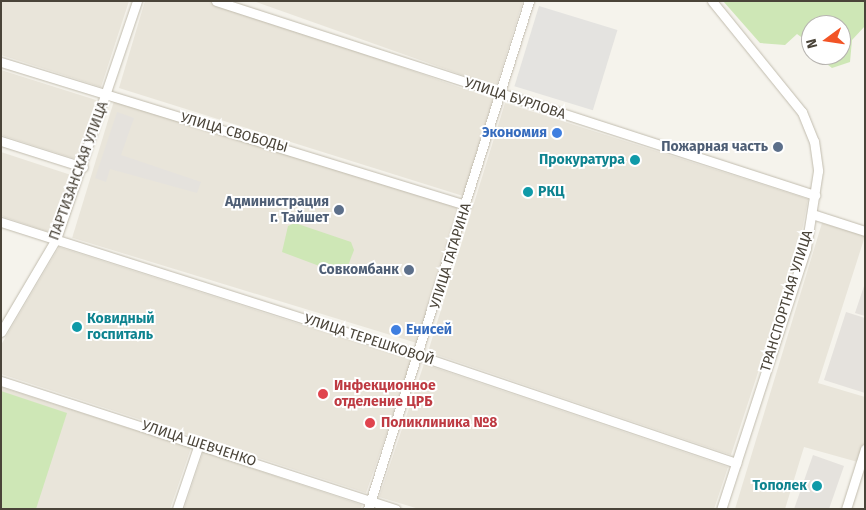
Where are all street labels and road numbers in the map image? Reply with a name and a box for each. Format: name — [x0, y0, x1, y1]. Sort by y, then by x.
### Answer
street label: УЛИЦА БУРЛОВА — [462, 75, 568, 123]
street label: ПАРТИЗАНСКАЯ УЛИЦА — [46, 99, 112, 243]
street label: УЛИЦА СВОБОДЫ — [178, 110, 290, 156]
street label: УЛИЦА ГАГАРИНА — [427, 201, 475, 311]
street label: ТРАНСПОРТНАЯ УЛИЦА — [757, 228, 817, 374]
street label: УЛИЦА ТЕРЕШКОВОЙ — [302, 311, 436, 369]
street label: УЛИЦА ШЕВЧЕНКО — [140, 418, 258, 470]

